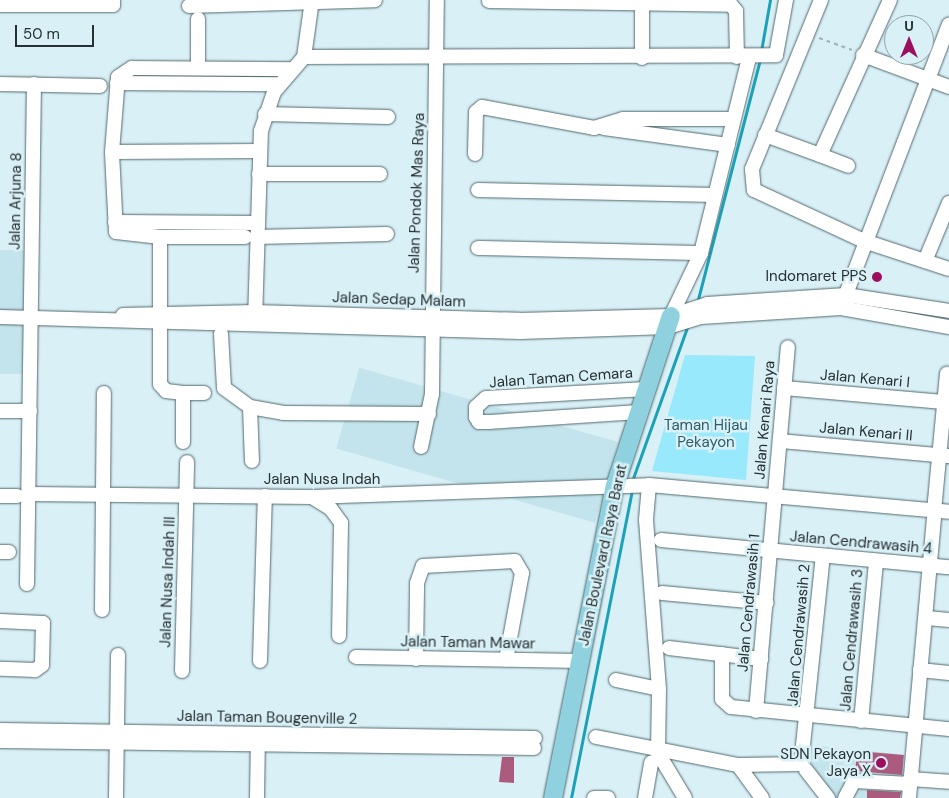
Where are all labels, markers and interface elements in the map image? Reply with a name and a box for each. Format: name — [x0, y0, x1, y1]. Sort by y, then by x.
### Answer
scale bar — [18, 15, 96, 47]
north arrow — [884, 15, 934, 65]
text: U — [904, 17, 914, 35]
text: 50 m — [23, 24, 60, 44]
street label: Jalan Pondok Mas Raya — [405, 113, 429, 273]
street label: Jalan Arjuna 8 — [6, 152, 26, 250]
place label: Indomaret PPS — [766, 268, 867, 286]
marker: Indomaret PPS — [871, 271, 883, 283]
street label: Jalan Sedap Malam — [332, 289, 466, 311]
street label: Jalan Kenari Raya — [751, 360, 779, 480]
street label: Jalan Taman Cemara — [489, 364, 633, 392]
street label: Jalan Kenari I — [819, 366, 911, 392]
park label: Taman Hijau Pekayon — [664, 416, 748, 451]
street label: Jalan Kenari II — [819, 419, 913, 445]
street label: Jalan Boulevard Raya Barat — [575, 462, 631, 648]
street label: Jalan Nusa Indah — [264, 471, 380, 489]
street label: Jalan Nusa Indah III — [157, 516, 179, 648]
street label: Jalan Cendrawasih 4 — [789, 528, 933, 558]
street label: Jalan Cendrawasih 1 — [734, 533, 764, 673]
street label: Jalan Cendrawasih 2 — [784, 563, 814, 707]
street label: Jalan Cendrawasih 3 — [837, 568, 867, 712]
street label: Jalan Taman Mawar — [400, 633, 536, 653]
street label: Jalan Taman Bougenville 2 — [177, 707, 357, 729]
place label: SDN Pekayon Jaya X — [780, 745, 871, 780]
marker: SDN Pekayon Jaya X — [875, 757, 887, 769]

